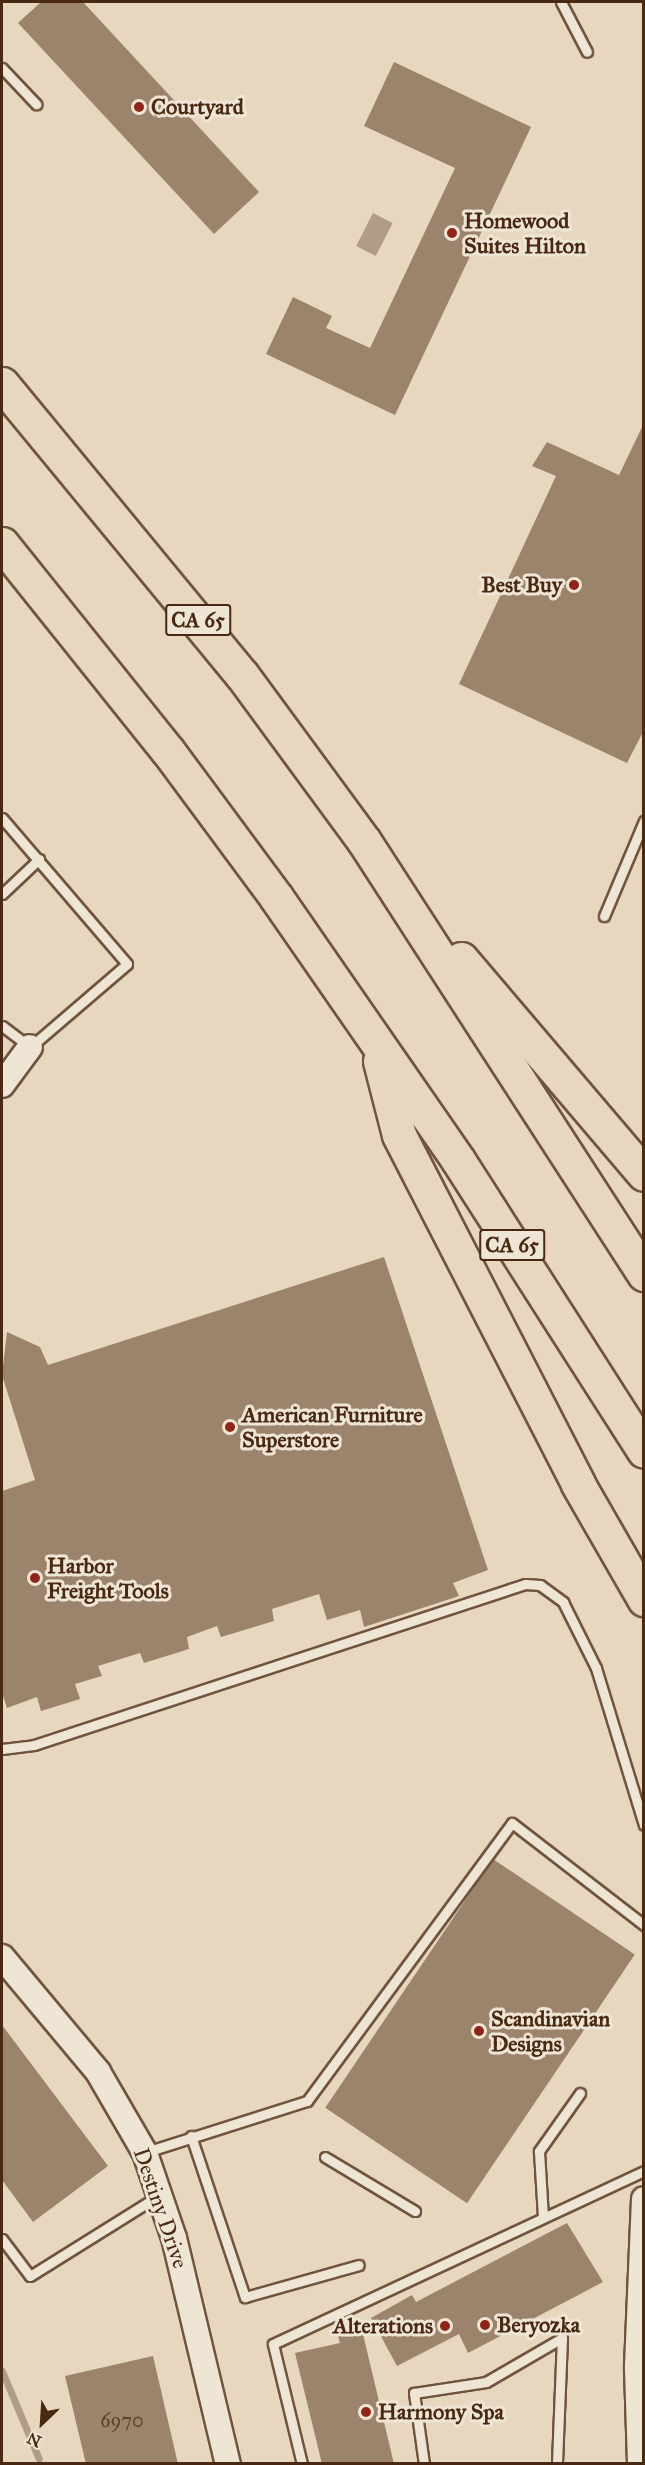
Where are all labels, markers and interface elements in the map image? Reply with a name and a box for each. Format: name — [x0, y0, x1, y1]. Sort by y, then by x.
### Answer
place label: Courtyard — [151, 94, 244, 120]
marker: Courtyard — [132, 100, 146, 114]
place label: Homewood Suites Hilton — [464, 207, 586, 258]
marker: Homewood Suites Hilton — [445, 226, 459, 240]
place label: Best Buy — [481, 572, 562, 598]
marker: Best Buy — [567, 578, 581, 592]
road number: CA 65 — [165, 602, 231, 638]
road number: CA 65 — [479, 1227, 545, 1263]
place label: American Furniture Superstore — [242, 1401, 423, 1452]
marker: American Furniture Superstore — [223, 1420, 237, 1434]
place label: Harbor Freight Tools — [47, 1552, 169, 1604]
marker: Harbor Freight Tools — [28, 1571, 42, 1585]
place label: Scandinavian Designs — [491, 2005, 610, 2056]
marker: Scandinavian Designs — [472, 2024, 486, 2038]
street label: Destiny Drive — [128, 2144, 194, 2272]
place label: Beryozka — [497, 2312, 580, 2338]
place label: Alterations — [333, 2313, 433, 2339]
marker: Beryozka — [478, 2318, 492, 2332]
marker: Alterations — [438, 2319, 452, 2333]
north arrow — [12, 2393, 72, 2453]
place label: Harmony Spa — [378, 2399, 504, 2425]
marker: Harmony Spa — [359, 2405, 373, 2419]
house number: 6970 — [100, 2408, 144, 2432]
text: N — [24, 2428, 44, 2451]

